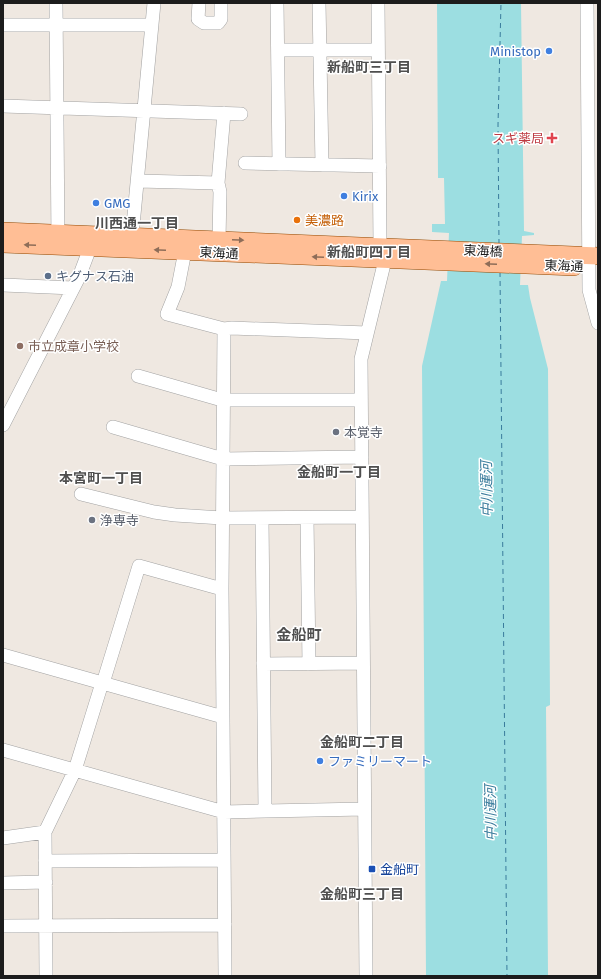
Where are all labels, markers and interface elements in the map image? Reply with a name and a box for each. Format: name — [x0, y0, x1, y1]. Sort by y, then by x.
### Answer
place label: Ministop — [490, 44, 541, 59]
marker: Ministop — [544, 46, 554, 56]
district label: 新船町三丁目 — [327, 59, 411, 76]
place label: スギ薬局 — [492, 131, 544, 146]
marker: スギ薬局 — [547, 133, 557, 143]
place label: Kirix — [352, 189, 379, 204]
marker: Kirix — [339, 191, 349, 201]
place label: GMG — [104, 196, 130, 211]
marker: GMG — [91, 198, 101, 208]
place label: 美濃路 — [305, 213, 344, 228]
district label: 川西通一丁目 — [95, 215, 179, 232]
marker: 美濃路 — [292, 215, 302, 225]
one-way arrow — [232, 237, 245, 243]
one-way arrow — [23, 242, 36, 248]
street label: 東海橋 — [463, 242, 503, 260]
street label: 東海通 — [199, 244, 239, 262]
district label: 新船町四丁目 — [327, 244, 411, 261]
one-way arrow — [154, 247, 166, 254]
one-way arrow — [312, 254, 324, 261]
street label: 東海通 — [544, 258, 584, 274]
one-way arrow — [484, 261, 497, 267]
place label: キグナス石油 — [56, 269, 134, 284]
marker: キグナス石油 — [43, 271, 53, 281]
place label: 市立成章小学校 — [28, 339, 119, 354]
marker: 市立成章小学校 — [15, 341, 25, 351]
place label: 本覚寺 — [344, 425, 383, 440]
marker: 本覚寺 — [331, 427, 341, 437]
water label: 中川運河 — [478, 458, 496, 517]
district label: 金船町一丁目 — [297, 464, 381, 481]
district label: 本宮町一丁目 — [59, 470, 143, 487]
place label: 浄専寺 — [100, 513, 139, 528]
marker: 浄専寺 — [87, 515, 97, 525]
district label: 金船町 — [276, 626, 322, 644]
district label: 金船町二丁目 — [320, 734, 404, 751]
place label: ファミリーマート — [328, 754, 432, 769]
marker: ファミリーマート — [315, 756, 325, 766]
water label: 中川運河 — [482, 782, 500, 841]
place label: 金船町 — [380, 862, 419, 877]
marker: 金船町 — [367, 864, 377, 874]
district label: 金船町三丁目 — [320, 886, 404, 903]

